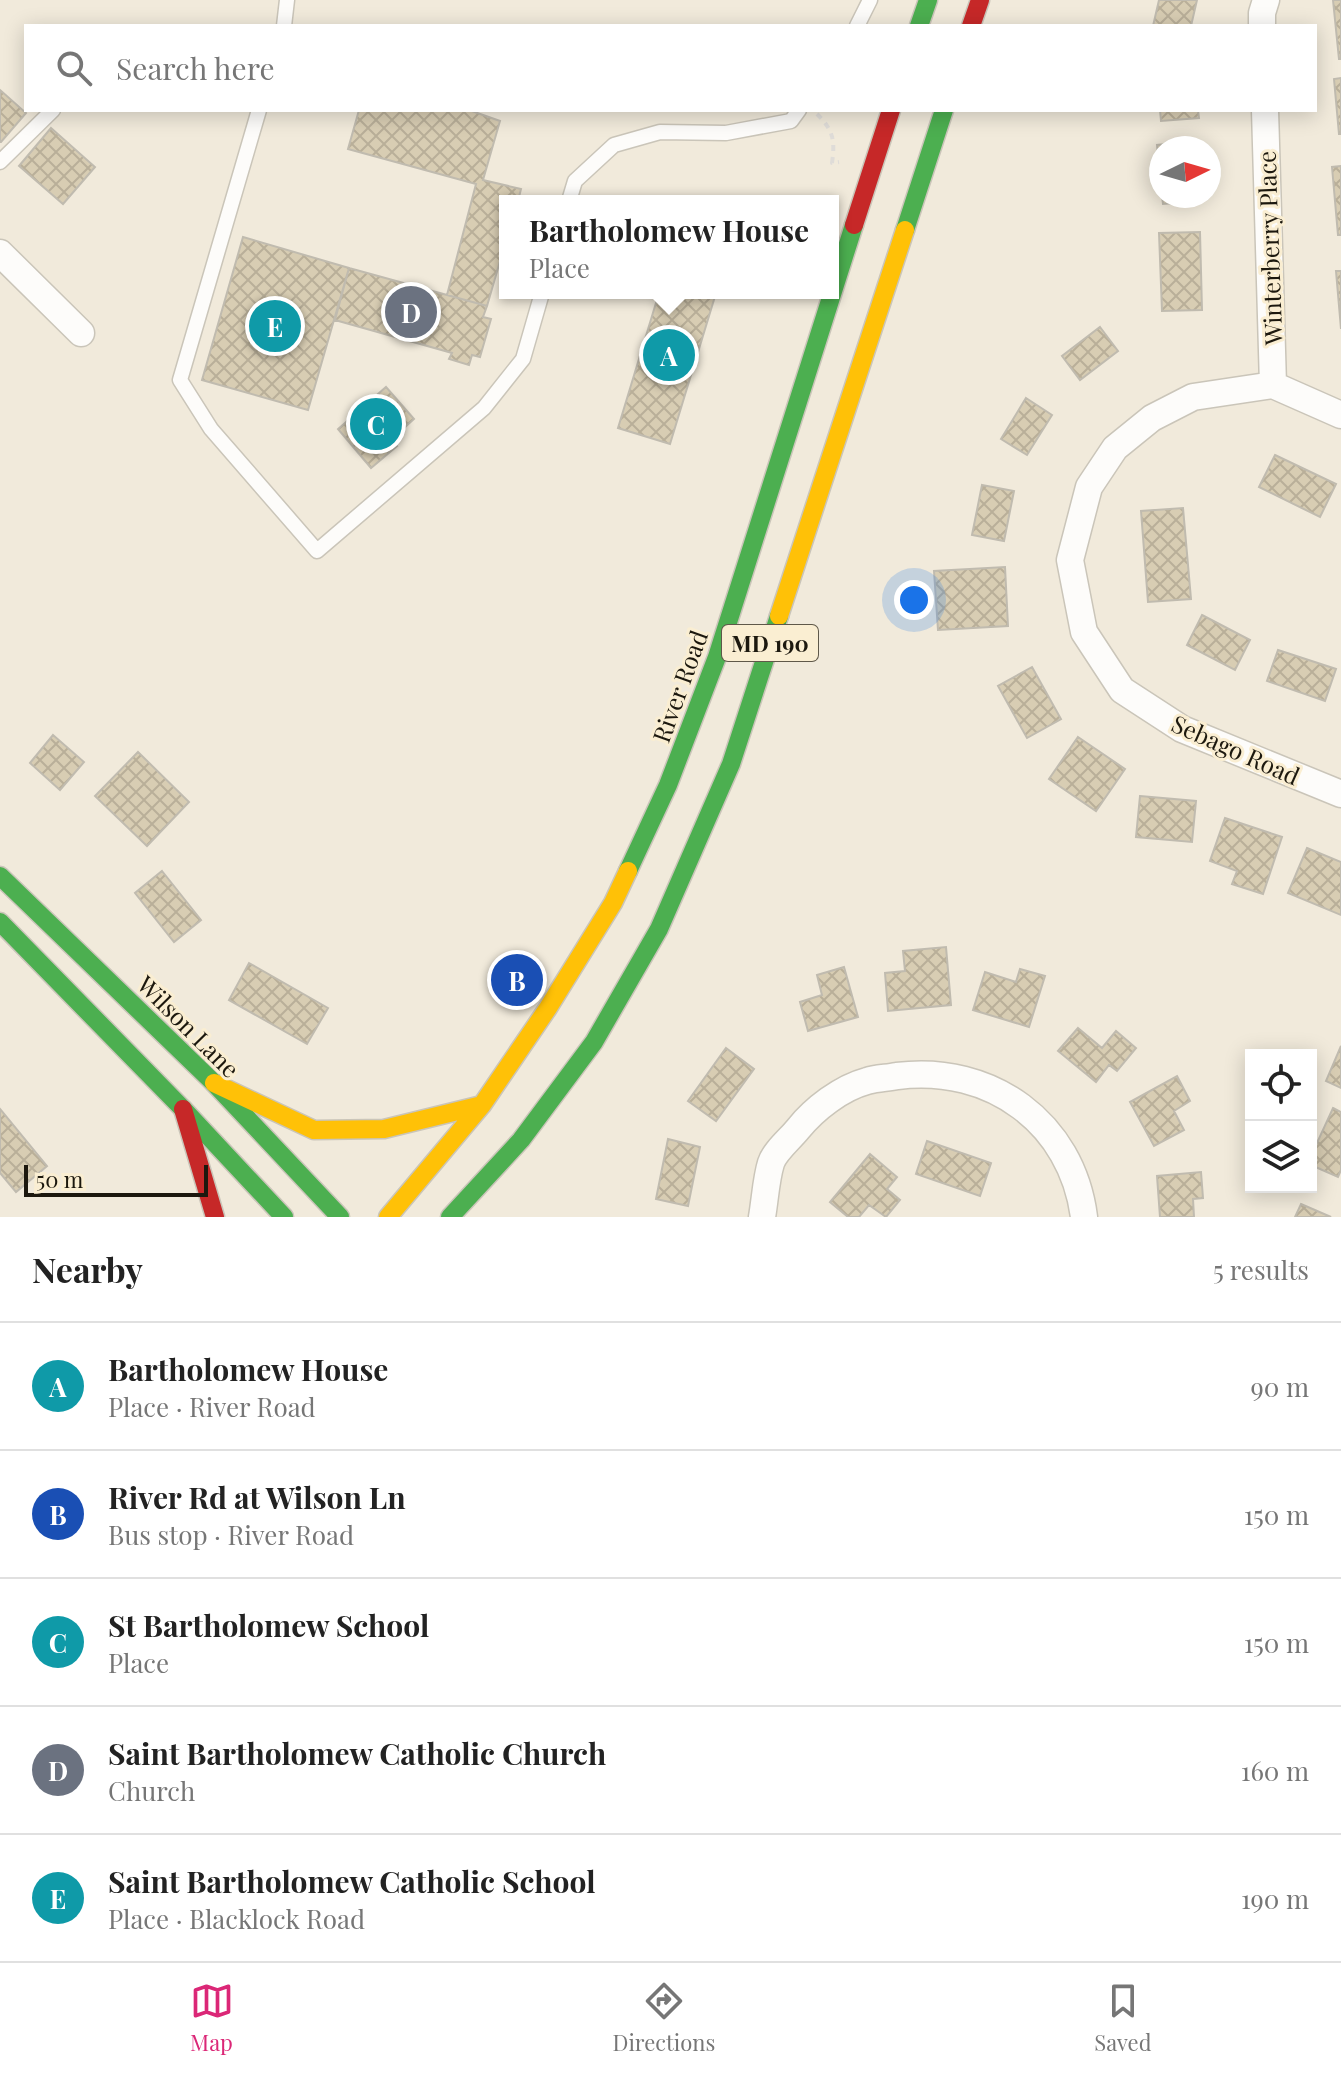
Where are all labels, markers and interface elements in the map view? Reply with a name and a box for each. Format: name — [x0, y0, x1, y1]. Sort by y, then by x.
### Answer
search box — [24, 24, 1317, 112]
icon: search — [52, 46, 96, 90]
text: Search here — [116, 48, 275, 88]
north arrow — [1149, 136, 1221, 208]
street label: Winterberry Place — [1250, 150, 1288, 347]
popup — [499, 195, 839, 299]
text: Bartholomew House — [529, 210, 809, 250]
text: Place — [529, 250, 590, 285]
pin: D — [385, 282, 437, 342]
pin: E — [249, 296, 301, 356]
pin: A — [643, 325, 695, 385]
pin: C — [350, 394, 402, 454]
your location — [894, 580, 934, 620]
road number: MD 190 — [722, 625, 818, 661]
street label: River Road — [644, 626, 714, 746]
street label: Sebago Road — [1167, 707, 1305, 791]
pin: B — [491, 950, 543, 1010]
street label: Wilson Lane — [130, 967, 247, 1084]
map controls — [1245, 1049, 1317, 1193]
button: locate — [1245, 1049, 1317, 1121]
button: layers — [1245, 1121, 1317, 1193]
scale bar — [24, 1161, 208, 1197]
text: 50 m — [36, 1164, 83, 1194]
text: Nearby — [32, 1246, 143, 1292]
text: 5 results — [1213, 1252, 1309, 1287]
text: Bartholomew House — [108, 1349, 388, 1389]
text: A — [49, 1369, 67, 1404]
text: 90 m — [1251, 1369, 1309, 1404]
text: Place · River Road — [108, 1389, 316, 1424]
text: River Rd at Wilson Ln — [108, 1477, 406, 1517]
text: B — [49, 1497, 67, 1532]
text: 150 m — [1244, 1497, 1309, 1532]
text: Bus stop · River Road — [108, 1517, 354, 1552]
text: St Bartholomew School — [108, 1605, 429, 1645]
text: C — [49, 1625, 67, 1660]
text: 150 m — [1244, 1625, 1309, 1660]
text: Place — [108, 1645, 169, 1680]
text: Saint Bartholomew Catholic Church — [108, 1733, 606, 1773]
text: D — [48, 1753, 68, 1788]
text: 160 m — [1241, 1753, 1309, 1788]
text: Church — [108, 1773, 195, 1808]
text: Saint Bartholomew Catholic School — [108, 1861, 596, 1901]
text: E — [50, 1881, 66, 1916]
text: 190 m — [1241, 1881, 1309, 1916]
text: Place · Blacklock Road — [108, 1901, 365, 1936]
tab: Map — [190, 1979, 234, 2057]
tab: Directions — [613, 1979, 715, 2057]
tab: Saved — [1094, 1979, 1152, 2057]

